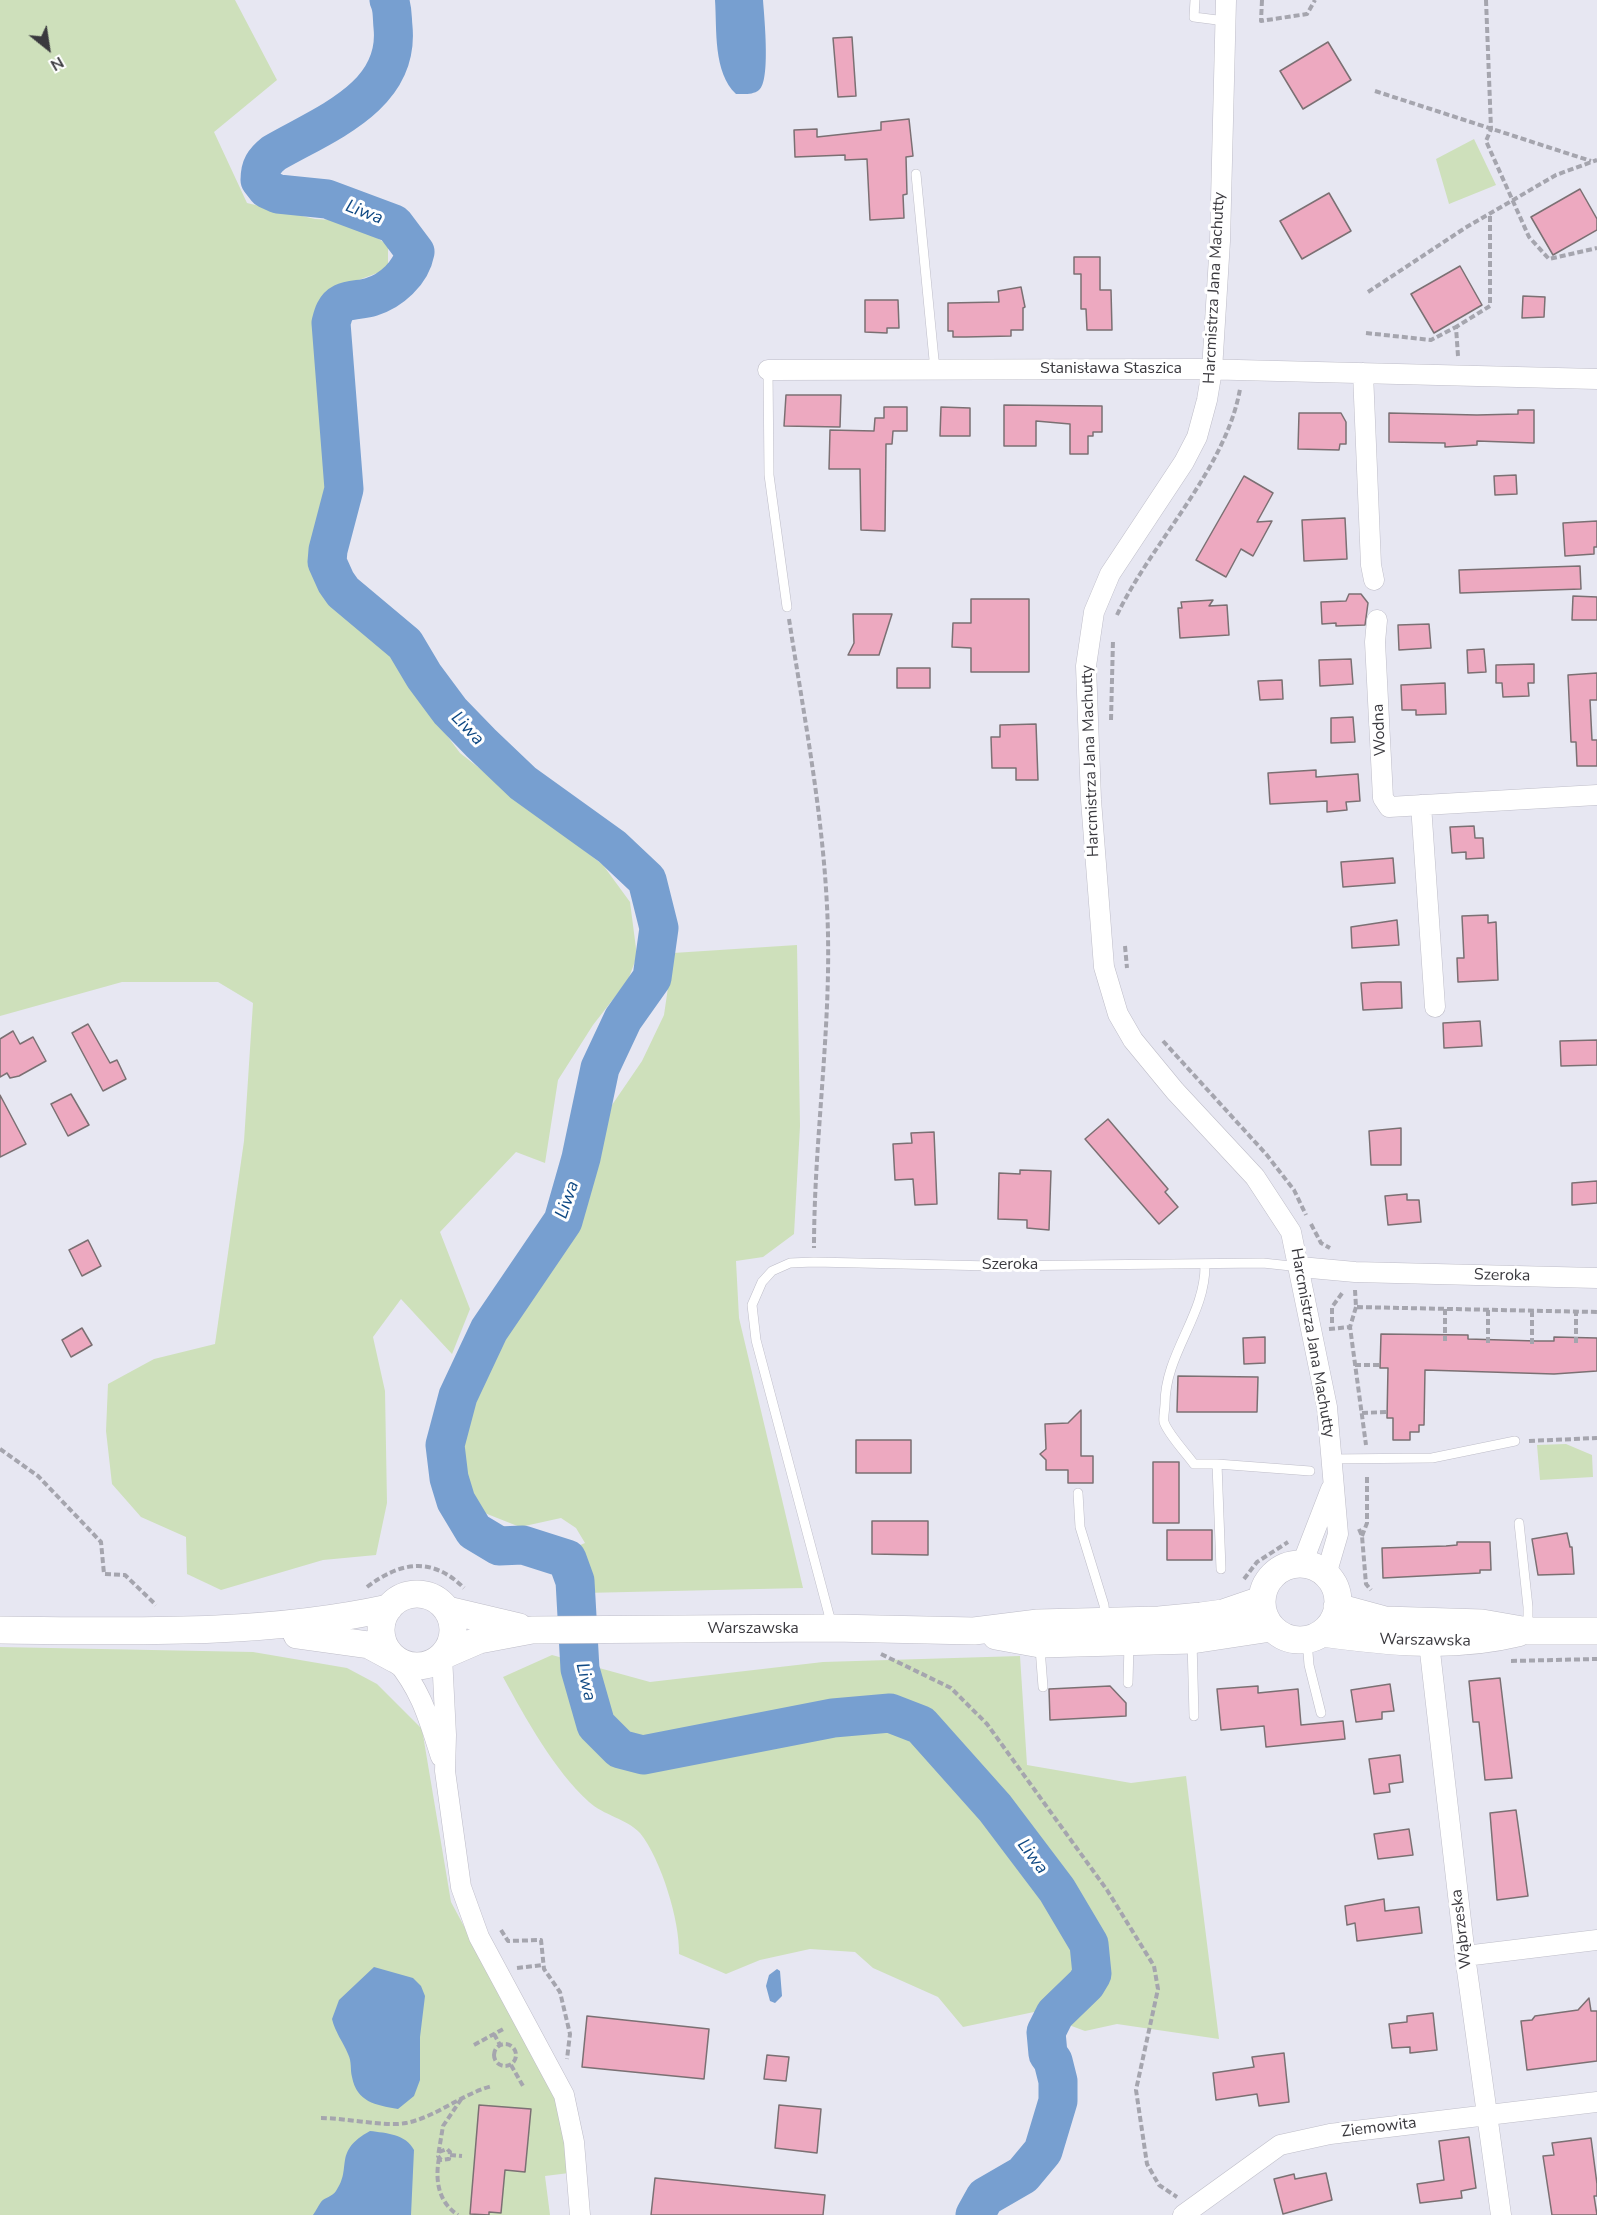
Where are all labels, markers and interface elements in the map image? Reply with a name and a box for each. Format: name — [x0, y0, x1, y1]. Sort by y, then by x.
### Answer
north arrow — [18, 18, 78, 78]
text: N — [46, 51, 68, 76]
street label: Harcmistrza Jana Machutty — [1200, 191, 1230, 385]
water label: Liwa — [342, 196, 386, 230]
street label: Stanisława Staszica — [1040, 359, 1182, 379]
street label: Harcmistrza Jana Machutty — [1078, 665, 1104, 857]
street label: Wodna — [1369, 703, 1391, 757]
water label: Liwa — [446, 708, 488, 750]
water label: Liwa — [552, 1178, 584, 1222]
street label: Harcmistrza Jana Machutty — [1286, 1247, 1338, 1439]
street label: Szeroka — [982, 1255, 1038, 1275]
street label: Szeroka — [1474, 1266, 1530, 1286]
street label: Warszawska — [707, 1619, 799, 1639]
street label: Warszawska — [1379, 1631, 1471, 1651]
water label: Liwa — [570, 1661, 600, 1703]
water label: Liwa — [1012, 1835, 1052, 1879]
street label: Wąbrzeska — [1448, 1888, 1476, 1970]
street label: Ziemowita — [1340, 2114, 1418, 2142]

